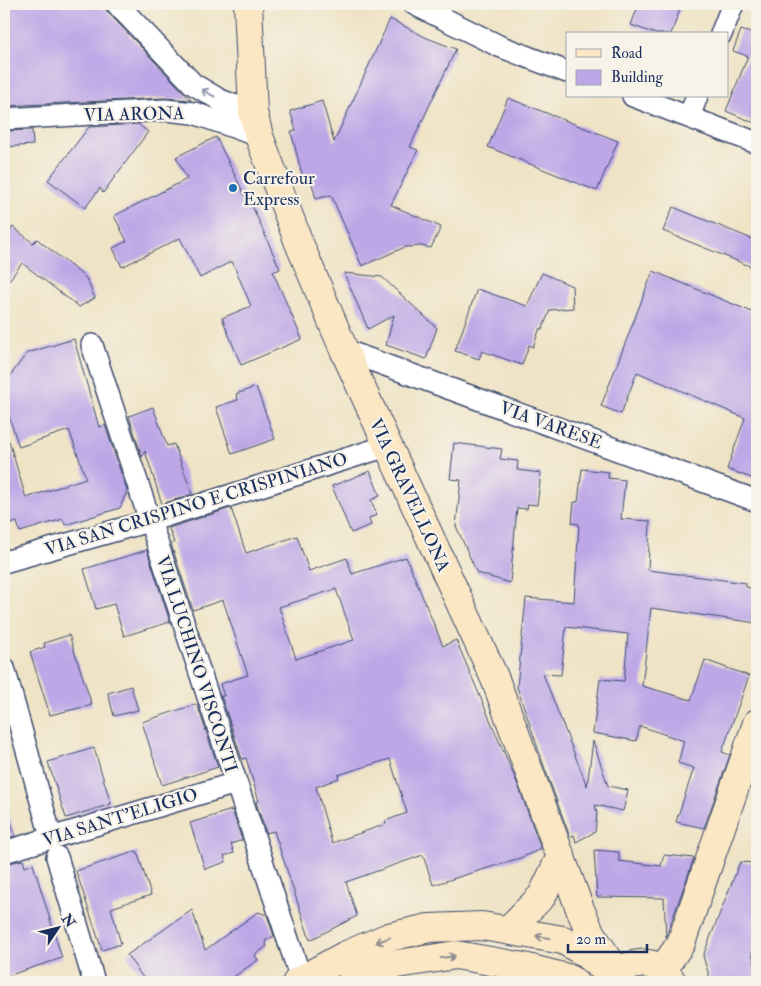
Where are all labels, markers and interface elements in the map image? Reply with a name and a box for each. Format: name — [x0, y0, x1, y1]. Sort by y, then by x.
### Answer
legend — [566, 32, 728, 98]
text: Road — [611, 44, 643, 63]
text: Building — [611, 68, 663, 87]
one-way arrow — [202, 88, 216, 98]
street label: VIA ARONA — [83, 102, 185, 127]
place label: Carrefour Express — [243, 167, 315, 211]
marker: Carrefour Express — [227, 182, 239, 194]
street label: VIA VARESE — [497, 396, 605, 455]
street label: VIA GRAVELLONA — [364, 415, 455, 576]
street label: VIA SAN CRISPINO E CRISPINIANO — [42, 447, 350, 562]
street label: VIA LUCHINO VISCONTI — [151, 553, 243, 776]
street label: VIA SANT'ELIGIO — [40, 783, 200, 852]
north arrow — [32, 904, 82, 954]
text: N — [57, 910, 79, 931]
scale bar — [568, 921, 647, 953]
text: 20 m — [576, 930, 606, 949]
one-way arrow — [535, 931, 551, 941]
one-way arrow — [376, 936, 391, 945]
one-way arrow — [440, 952, 456, 962]

